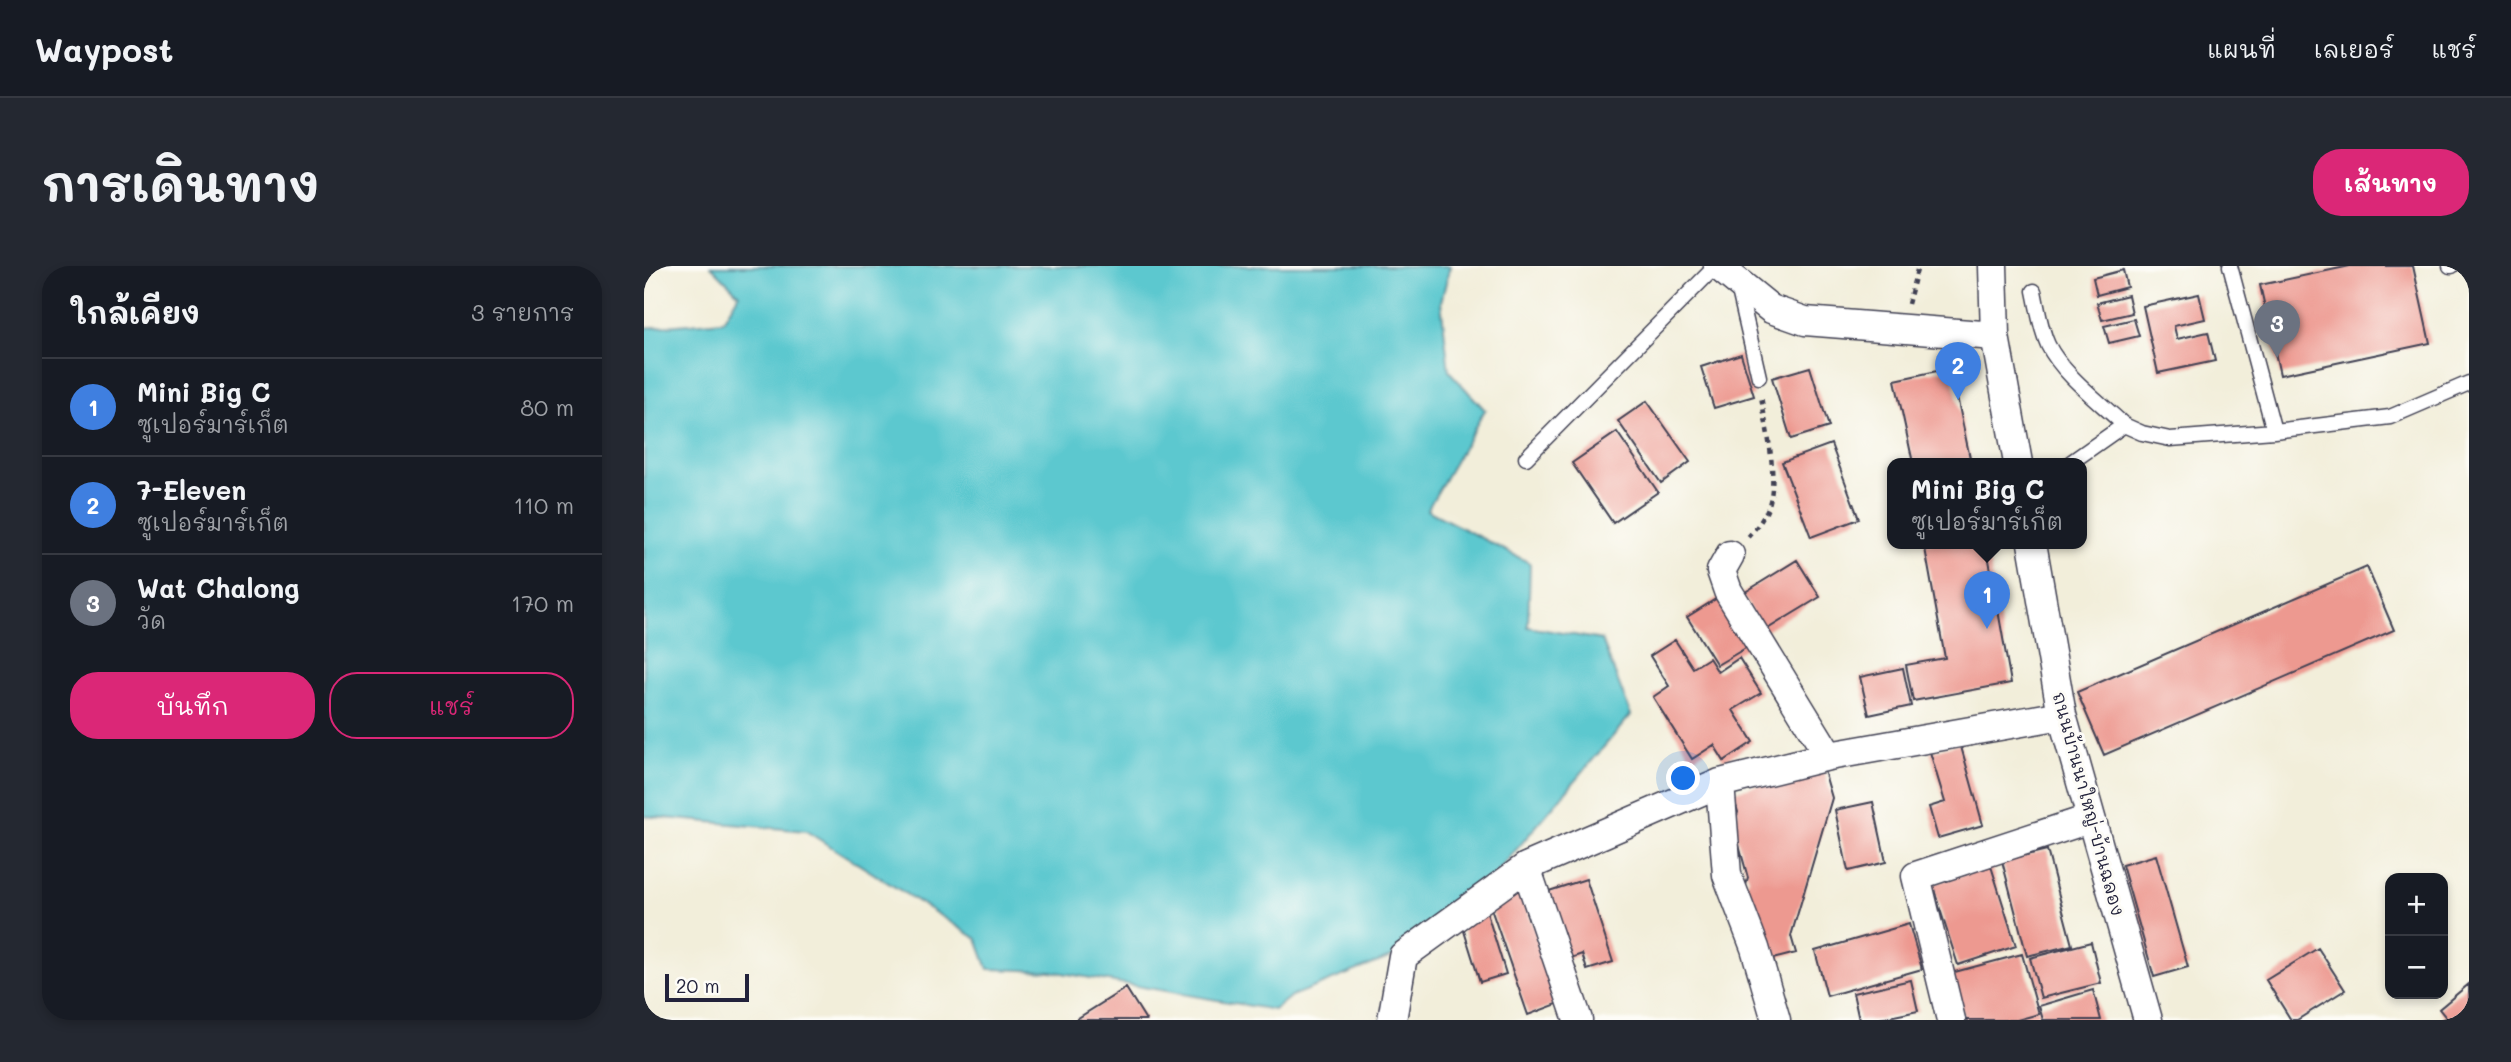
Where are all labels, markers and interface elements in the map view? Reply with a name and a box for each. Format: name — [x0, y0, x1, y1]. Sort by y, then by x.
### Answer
text: Waypost — [35, 27, 173, 70]
text: แผนที่ — [2208, 33, 2276, 64]
text: เลเยอร์ — [2314, 33, 2394, 64]
text: แชร์ — [2432, 33, 2476, 64]
button: เส้นทาง — [2313, 149, 2469, 216]
text: การเดินทาง — [42, 151, 319, 214]
text: ใกล้เคียง — [70, 292, 200, 332]
text: 3 รายการ — [471, 297, 574, 327]
pin: 3 — [2254, 300, 2300, 358]
pin: 2 — [1935, 342, 1981, 400]
text: Mini Big C — [137, 375, 270, 409]
text: 1 — [88, 392, 98, 422]
text: 80 m — [520, 392, 574, 422]
text: ซูเปอร์มาร์เก็ต — [137, 409, 289, 439]
popup — [1887, 458, 2087, 549]
text: Mini Big C — [1911, 472, 2044, 506]
text: 7-Eleven — [137, 473, 246, 507]
text: 2 — [87, 490, 99, 520]
text: 110 m — [514, 490, 574, 520]
text: ซูเปอร์มาร์เก็ต — [1911, 506, 2063, 536]
text: ซูเปอร์มาร์เก็ต — [137, 507, 289, 537]
text: Wat Chalong — [137, 571, 300, 605]
pin: 1 — [1964, 571, 2010, 629]
text: 3 — [86, 588, 100, 618]
text: 170 m — [511, 588, 574, 618]
text: วัด — [137, 605, 166, 635]
button: บันทึก — [70, 672, 315, 739]
button: แชร์ — [329, 672, 574, 739]
street label: ถนนบ้านนาใหญ่-บ้านฉลอง — [2048, 689, 2130, 918]
your location — [1666, 761, 1700, 795]
map controls — [2385, 873, 2448, 999]
button: + — [2385, 873, 2448, 936]
button: − — [2385, 936, 2448, 999]
scale bar — [665, 971, 749, 1003]
text: 20 m — [676, 973, 720, 998]

